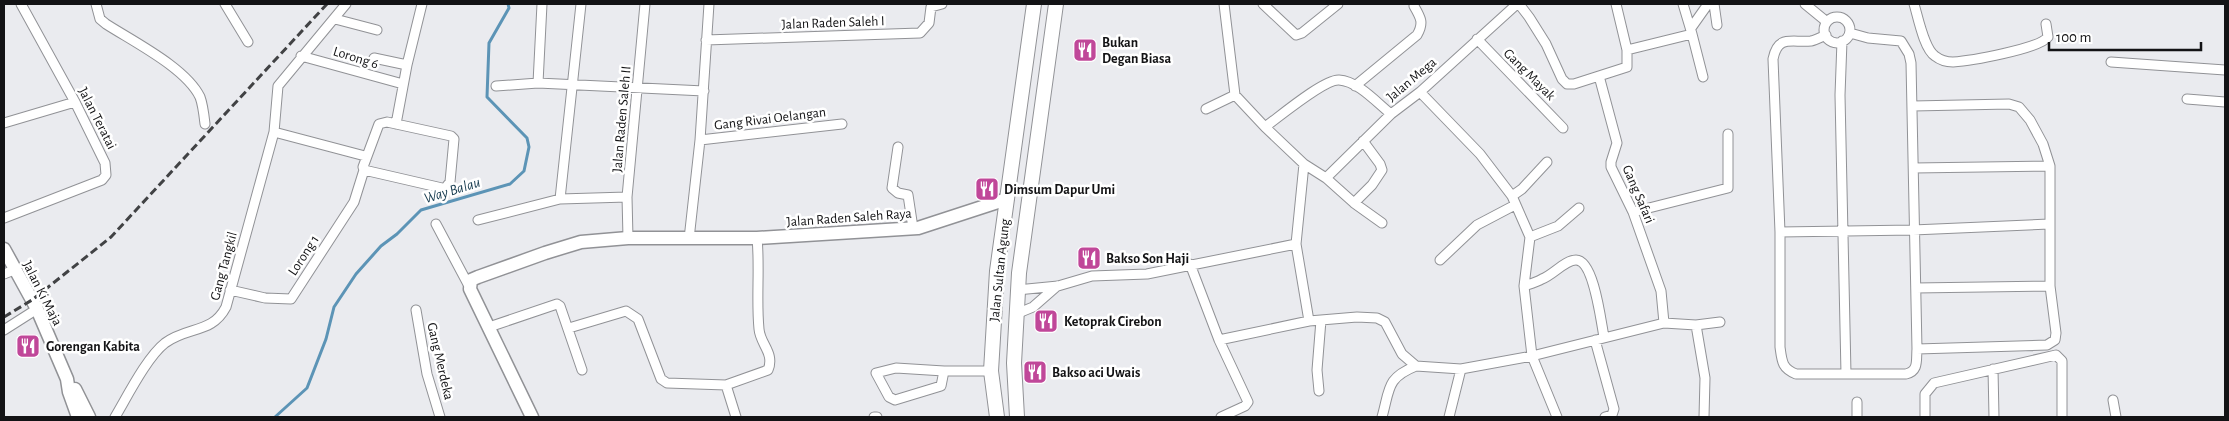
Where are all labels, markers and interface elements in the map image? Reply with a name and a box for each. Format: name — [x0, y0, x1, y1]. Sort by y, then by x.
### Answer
street label: Jalan Raden Saleh I — [781, 14, 885, 32]
scale bar — [2049, 20, 2202, 52]
text: 100 m — [2056, 30, 2091, 45]
place label: Bukan Degan Biasa — [1102, 36, 1171, 66]
restaurant icon: Bukan Degan Biasa — [1072, 37, 1098, 63]
street label: Lorong 6 — [331, 44, 380, 71]
street label: Gang Mayak — [1501, 46, 1558, 104]
street label: Jalan Mega — [1384, 55, 1440, 104]
street label: Jalan Raden Saleh II — [610, 65, 634, 173]
street label: Jalan Teratai — [76, 85, 119, 152]
street label: Gang Rivai Oelangan — [713, 105, 827, 133]
street label: Gang Safari — [1620, 163, 1657, 226]
water label: Way Balau — [422, 175, 482, 206]
restaurant icon: Dimsum Dapur Umi — [974, 176, 1000, 202]
place label: Dimsum Dapur Umi — [1004, 183, 1115, 197]
street label: Jalan Raden Saleh Raya — [786, 207, 913, 229]
street label: Jalan Sultan Agung — [988, 218, 1012, 322]
street label: Gang Tangkil — [208, 230, 240, 302]
street label: Lorong 1 — [286, 233, 322, 278]
restaurant icon: Bakso Son Haji — [1076, 245, 1102, 271]
place label: Bakso Son Haji — [1106, 252, 1189, 266]
street label: Jalan Ki Maja — [20, 259, 65, 329]
restaurant icon: Ketoprak Cirebon — [1033, 308, 1059, 334]
place label: Ketoprak Cirebon — [1064, 315, 1162, 329]
street label: Gang Merdeka — [424, 321, 456, 402]
restaurant icon: Gorengan Kabita — [15, 333, 41, 359]
place label: Gorengan Kabita — [46, 340, 140, 354]
restaurant icon: Bakso aci Uwais — [1022, 359, 1048, 385]
place label: Bakso aci Uwais — [1052, 366, 1140, 380]

